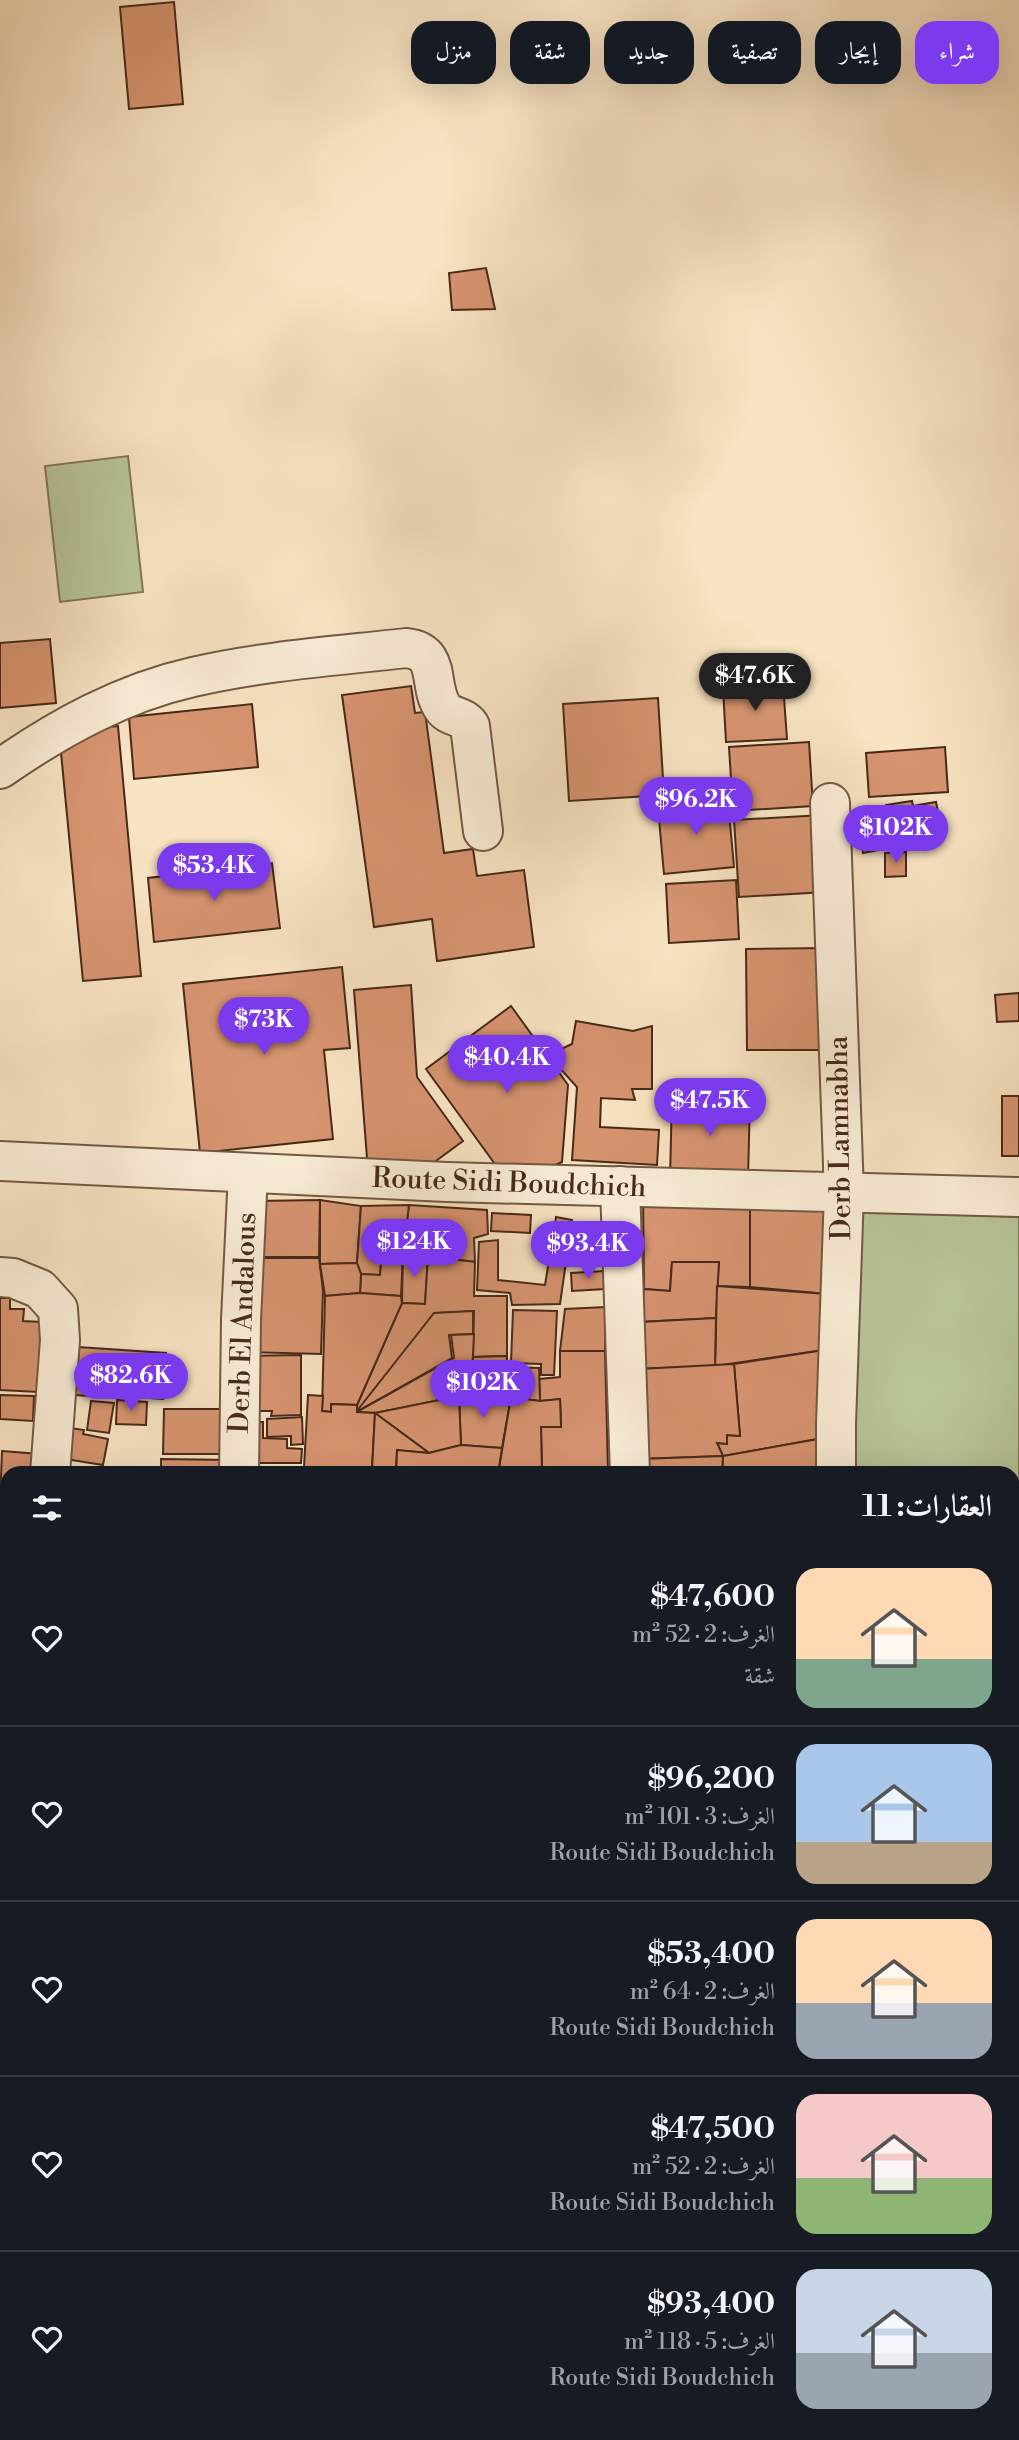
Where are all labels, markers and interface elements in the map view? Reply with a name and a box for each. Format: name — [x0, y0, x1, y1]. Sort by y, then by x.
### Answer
chip: منزل — [411, 21, 496, 84]
chip: شقة — [510, 21, 590, 84]
chip: جديد — [604, 21, 694, 84]
chip: تصفية — [708, 21, 801, 84]
chip: إيجار — [815, 21, 901, 84]
chip: شراء — [915, 21, 999, 84]
pin: $47.6K — [698, 654, 812, 713]
text: $47.6K — [715, 662, 795, 690]
pin: $96.2K — [639, 778, 753, 837]
text: $96.2K — [655, 786, 737, 814]
pin: $102K — [847, 806, 945, 865]
text: $102K — [859, 814, 933, 842]
pin: $53.4K — [157, 844, 271, 903]
text: $53.4K — [173, 852, 255, 880]
pin: $73K — [223, 998, 305, 1057]
text: $73K — [234, 1006, 294, 1034]
street label: Derb Lamnabha — [821, 1035, 859, 1240]
pin: $40.4K — [450, 1036, 564, 1095]
text: $40.4K — [464, 1044, 550, 1072]
pin: $47.5K — [653, 1078, 767, 1138]
text: $47.5K — [670, 1087, 750, 1115]
street label: Route Sidi Boudchich — [371, 1161, 647, 1205]
street label: Derb El Andalous — [222, 1212, 264, 1434]
pin: $124K — [365, 1220, 463, 1279]
pin: $93.4K — [531, 1222, 645, 1281]
text: $124K — [377, 1228, 451, 1256]
text: $93.4K — [547, 1230, 629, 1258]
pin: $82.6K — [74, 1354, 188, 1413]
pin: $102K — [434, 1360, 532, 1420]
text: $82.6K — [90, 1362, 172, 1390]
text: $102K — [446, 1369, 520, 1397]
text: العقارات: 11 — [862, 1488, 992, 1526]
icon: filters — [28, 1489, 66, 1527]
text: $47,600 — [650, 1578, 775, 1616]
icon: home — [852, 1596, 936, 1680]
icon: heart — [28, 1619, 66, 1657]
text: الغرف: 2 · 52 m² — [632, 1621, 775, 1649]
text: شقة — [745, 1662, 775, 1690]
text: $96,200 — [648, 1760, 775, 1798]
icon: home — [852, 1772, 936, 1856]
icon: heart — [28, 1795, 66, 1833]
text: الغرف: 3 · 101 m² — [625, 1803, 775, 1831]
text: Route Sidi Boudchich — [550, 1839, 775, 1867]
text: $53,400 — [648, 1935, 775, 1973]
icon: home — [852, 1947, 936, 2031]
icon: heart — [28, 1970, 66, 2008]
text: الغرف: 2 · 64 m² — [630, 1978, 775, 2006]
text: Route Sidi Boudchich — [550, 2014, 775, 2042]
text: $47,500 — [651, 2110, 775, 2148]
icon: home — [852, 2122, 936, 2206]
icon: heart — [28, 2145, 66, 2183]
text: الغرف: 2 · 52 m² — [632, 2153, 775, 2181]
text: Route Sidi Boudchich — [550, 2189, 775, 2217]
text: $93,400 — [647, 2285, 775, 2323]
icon: home — [852, 2297, 936, 2381]
icon: heart — [28, 2320, 66, 2358]
text: الغرف: 5 · 118 m² — [624, 2328, 775, 2356]
text: Route Sidi Boudchich — [550, 2364, 775, 2392]

